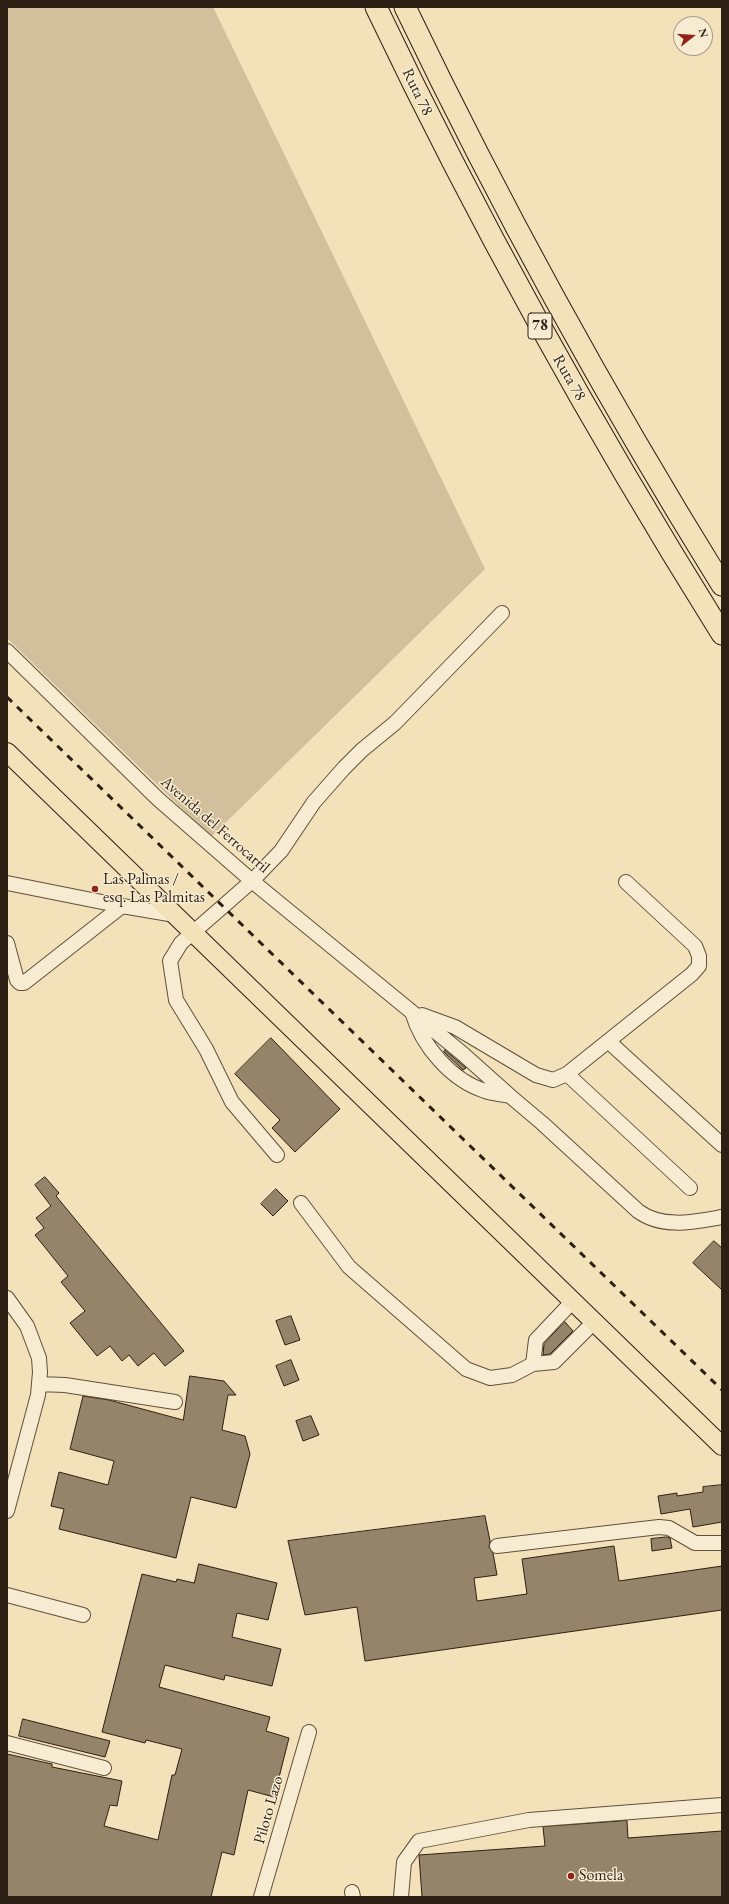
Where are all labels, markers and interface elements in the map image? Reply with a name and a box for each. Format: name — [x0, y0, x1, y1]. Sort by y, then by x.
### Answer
north arrow — [673, 16, 713, 56]
text: N — [696, 26, 712, 39]
street label: Ruta 78 — [397, 65, 437, 119]
road number: 78 — [528, 313, 552, 339]
street label: Ruta 78 — [548, 352, 590, 404]
street label: Avenida del Ferrocarril — [157, 773, 273, 877]
place label: Las Palmas / esq. Las Palmitas — [103, 870, 205, 908]
marker: Las Palmas / esq. Las Palmitas — [90, 884, 100, 894]
street label: Piloto Lazo — [250, 1774, 288, 1846]
place label: Somela — [579, 1866, 623, 1886]
marker: Somela — [566, 1871, 576, 1881]

